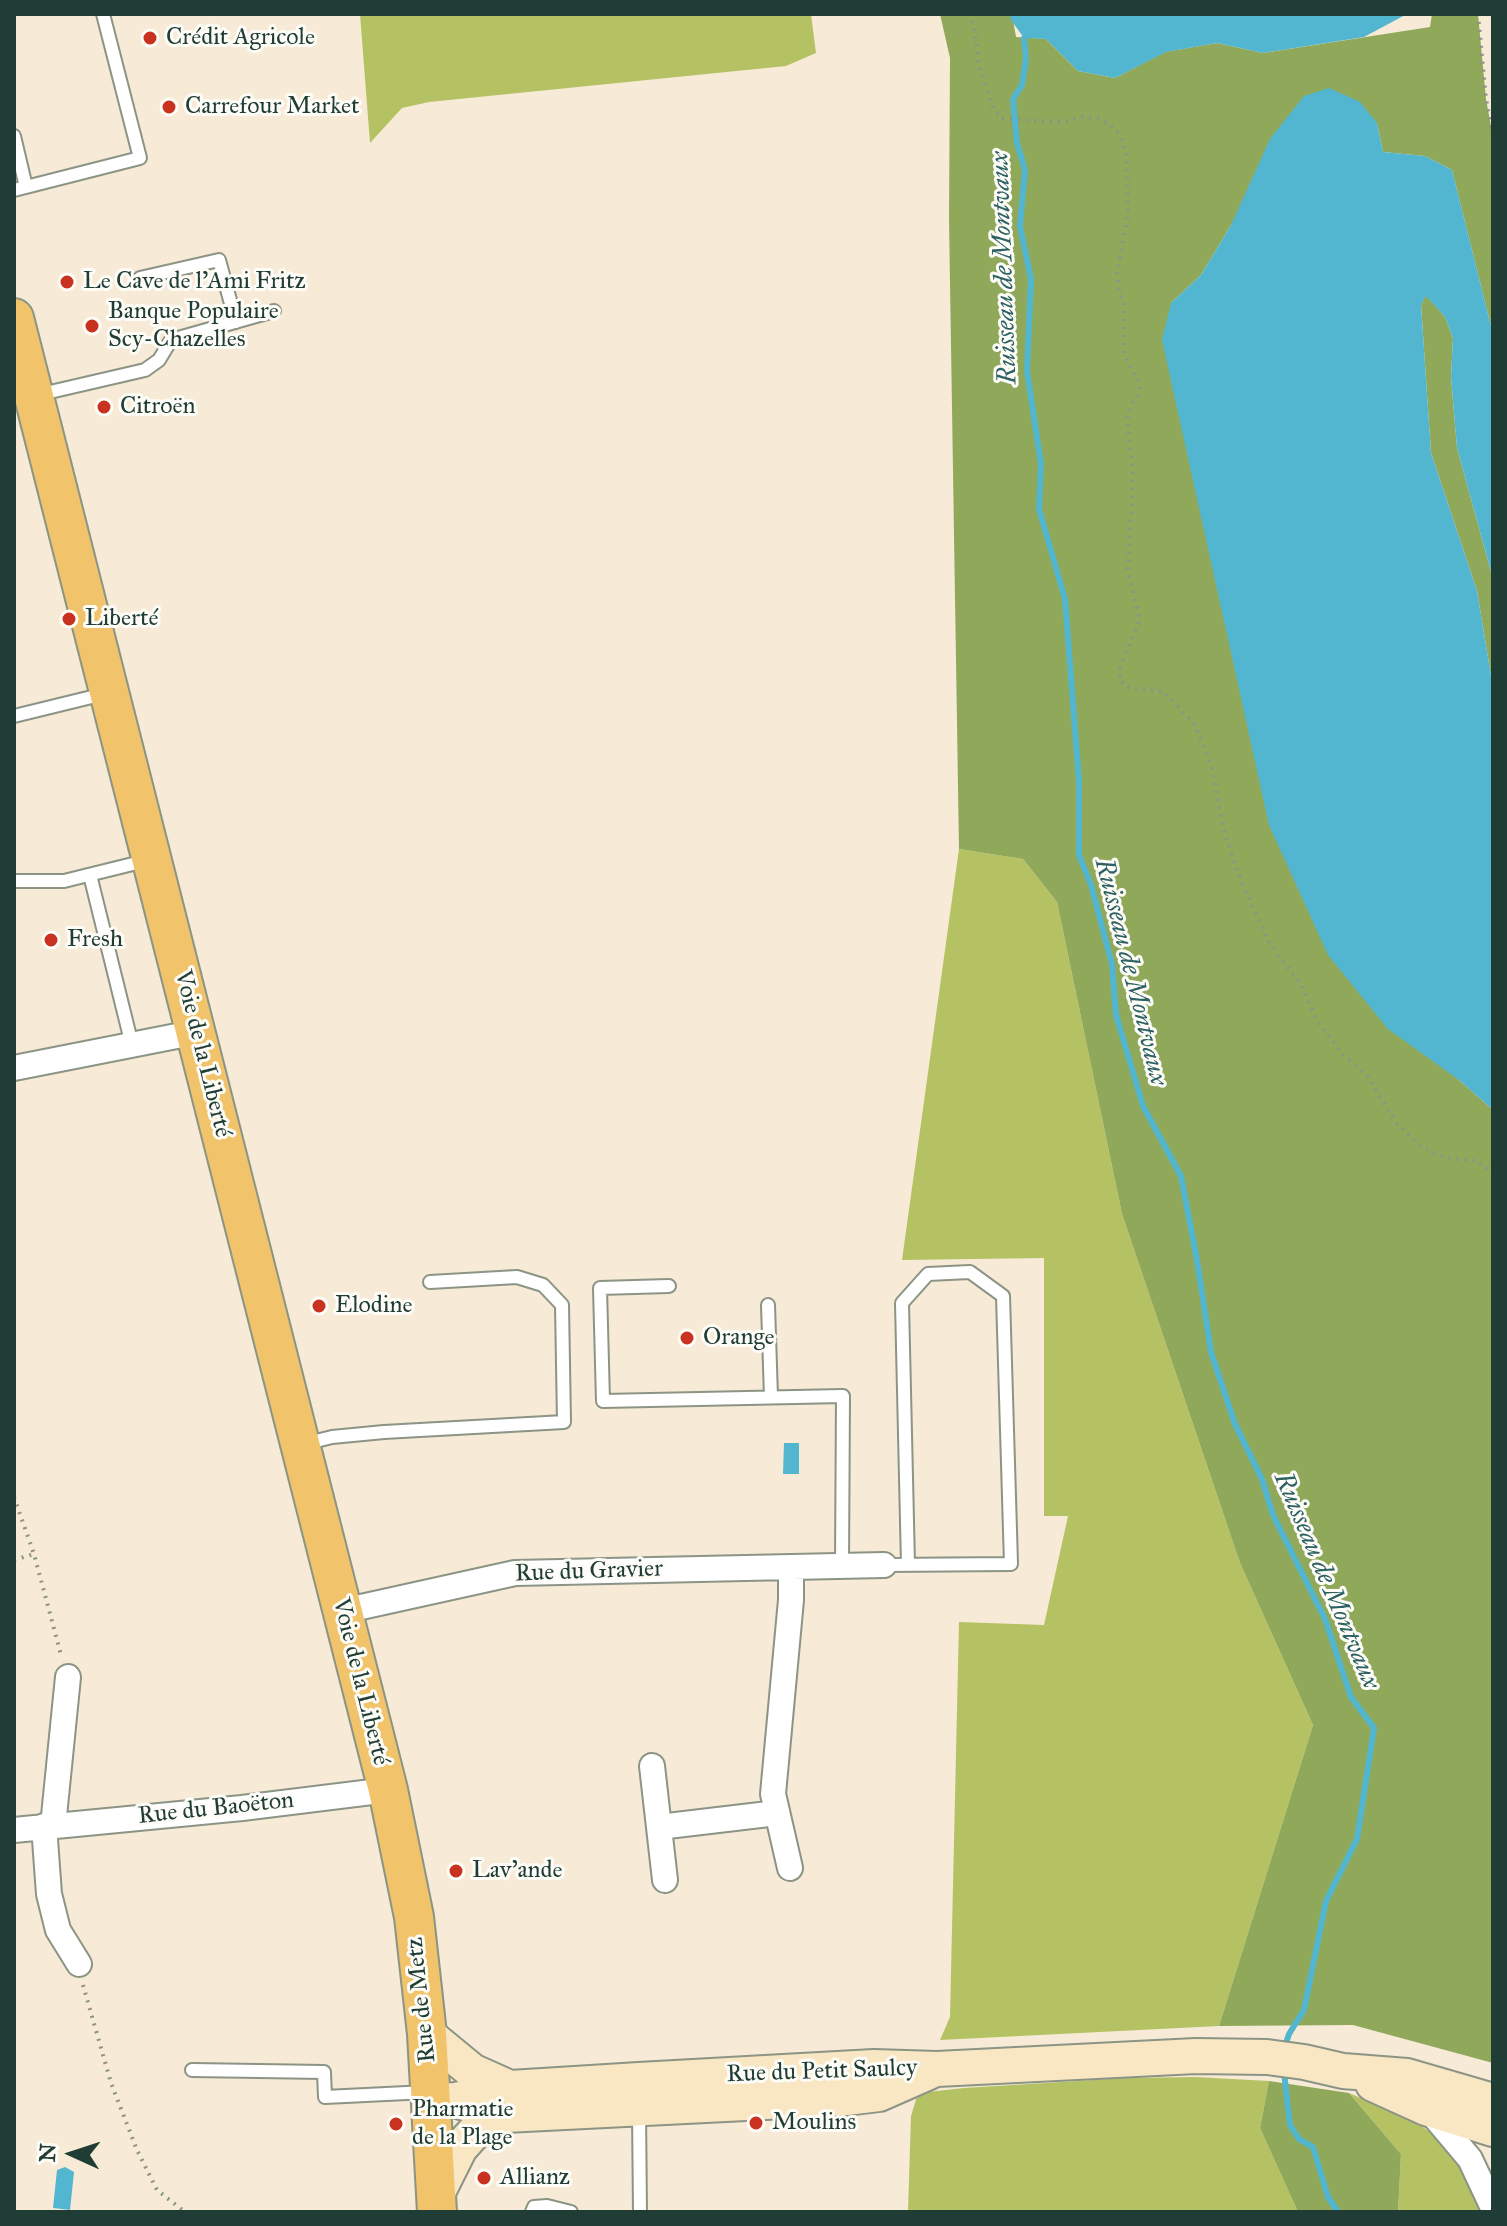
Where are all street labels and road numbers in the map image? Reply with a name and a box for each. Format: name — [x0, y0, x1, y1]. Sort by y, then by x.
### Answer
street label: Voie de la Liberté — [167, 967, 237, 1141]
street label: Rue du Gravier — [514, 1555, 664, 1589]
street label: Voie de la Liberté — [325, 1595, 395, 1769]
street label: Rue du Baoëton — [137, 1786, 295, 1832]
street label: Rue de Metz — [401, 1936, 443, 2064]
street label: Rue du Petit Saulcy — [726, 2054, 918, 2090]

